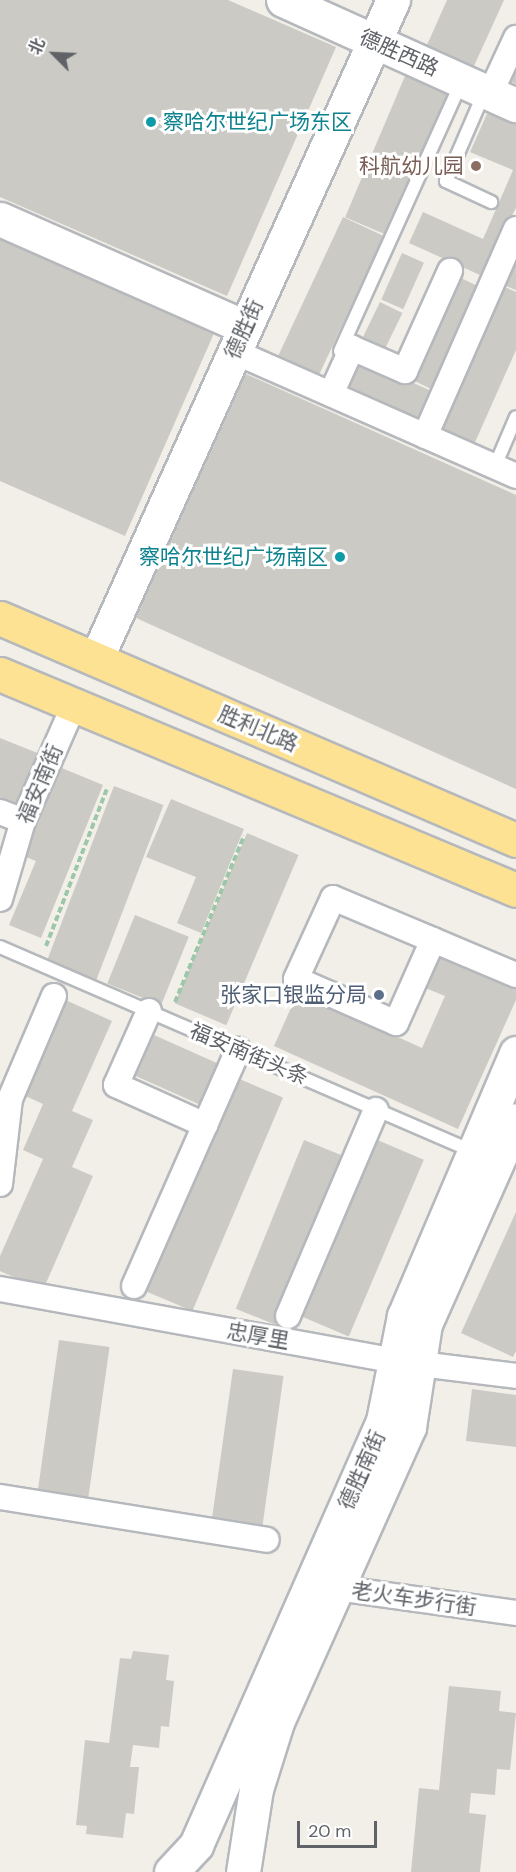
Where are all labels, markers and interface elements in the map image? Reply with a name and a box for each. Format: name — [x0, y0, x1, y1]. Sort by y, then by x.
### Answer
north arrow — [24, 24, 84, 84]
street label: 德胜西路 — [356, 24, 442, 82]
text: 北 — [24, 35, 50, 58]
place label: 察哈尔世纪广场东区 — [163, 109, 352, 135]
marker: 察哈尔世纪广场东区 — [144, 115, 158, 129]
place label: 科航幼儿园 — [359, 153, 464, 179]
marker: 科航幼儿园 — [469, 159, 483, 173]
street label: 德胜街 — [220, 295, 268, 363]
place label: 察哈尔世纪广场南区 — [139, 544, 328, 570]
marker: 察哈尔世纪广场南区 — [333, 550, 347, 564]
street label: 胜利北路 — [214, 701, 302, 757]
street label: 福安南街 — [12, 740, 68, 828]
place label: 张家口银监分局 — [220, 982, 367, 1008]
marker: 张家口银监分局 — [372, 988, 386, 1002]
street label: 福安南街头条 — [186, 1018, 312, 1090]
street label: 忠厚里 — [225, 1318, 291, 1354]
street label: 德胜南街 — [333, 1427, 391, 1513]
street label: 老火车步行街 — [350, 1578, 478, 1620]
scale bar — [300, 1809, 380, 1847]
text: 20 m — [308, 1819, 351, 1843]

